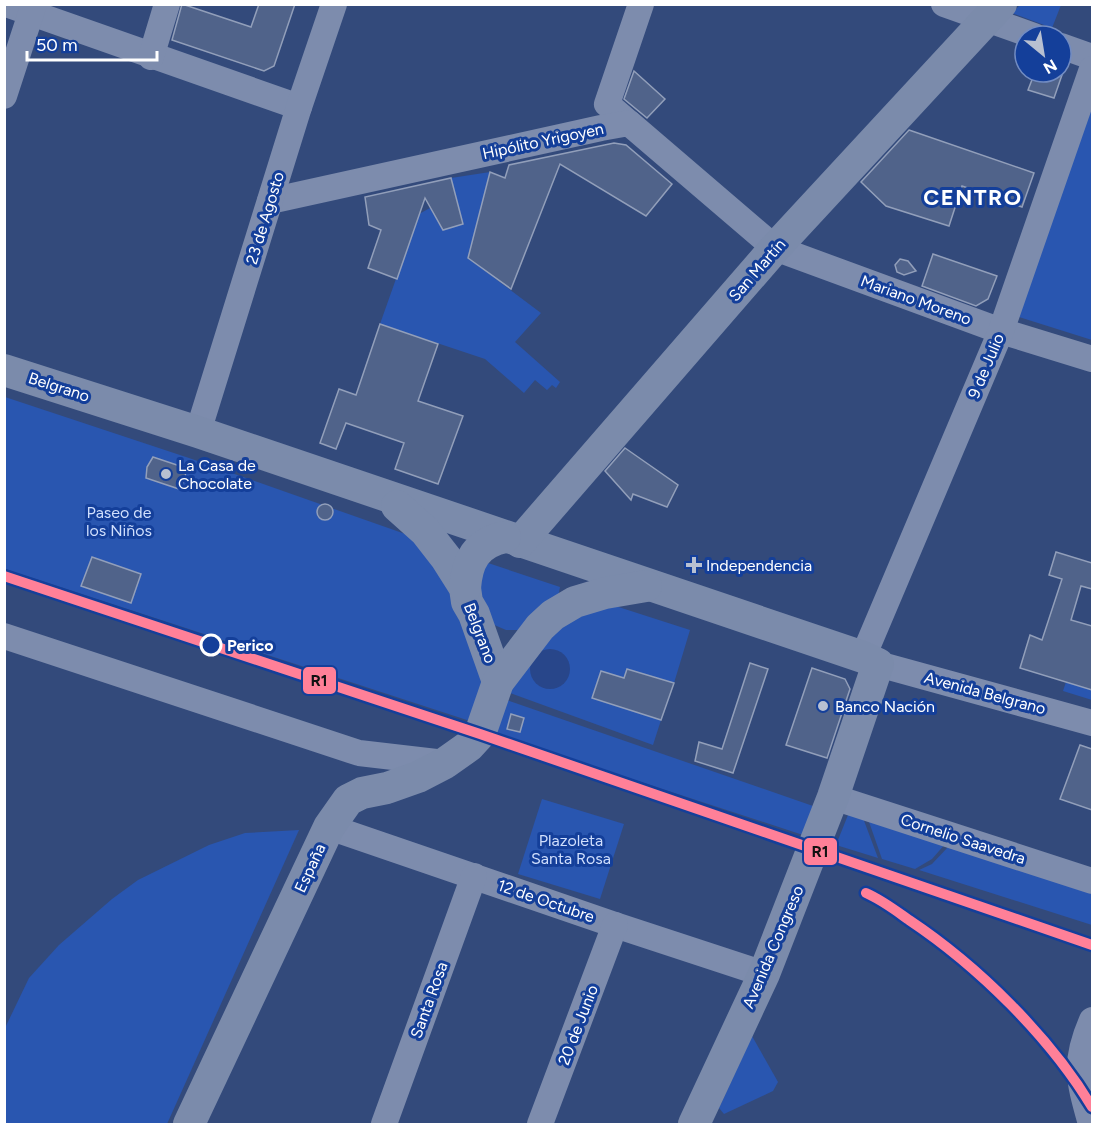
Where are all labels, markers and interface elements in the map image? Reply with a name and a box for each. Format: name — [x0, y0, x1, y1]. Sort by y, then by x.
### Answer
scale bar — [27, 24, 158, 62]
north arrow — [1013, 24, 1073, 84]
text: 50 m — [36, 34, 78, 56]
text: N — [1040, 55, 1060, 78]
street label: Hipólito Yrigoyen — [481, 119, 606, 163]
street label: 23 de Agosto — [242, 169, 288, 267]
district label: CENTRO — [923, 184, 1023, 211]
street label: San Martín — [725, 235, 789, 305]
street label: Mariano Moreno — [858, 271, 974, 329]
street label: 9 de Julio — [964, 331, 1008, 401]
street label: Belgrano — [26, 368, 92, 406]
place label: La Casa de Chocolate — [178, 456, 256, 493]
marker: La Casa de Chocolate — [159, 467, 173, 481]
park label: Paseo de los Niños — [86, 503, 152, 540]
place label: Independencia — [706, 556, 812, 575]
marker: Independencia — [687, 558, 701, 572]
street label: Belgrano — [460, 600, 500, 666]
marker: Perico — [200, 634, 222, 656]
place label: Perico — [227, 636, 274, 655]
line badge: R1 — [302, 666, 337, 695]
street label: Avenida Belgrano — [922, 668, 1048, 718]
text: R1 — [310, 671, 328, 690]
place label: Banco Nación — [835, 697, 935, 716]
marker: Banco Nación — [816, 699, 830, 713]
street label: Cornelio Saavedra — [898, 810, 1028, 868]
park label: Plazoleta Santa Rosa — [531, 831, 611, 868]
line badge: R1 — [803, 837, 838, 866]
street label: España — [290, 841, 330, 895]
text: R1 — [811, 842, 829, 861]
street label: 12 de Octubre — [495, 876, 597, 927]
street label: Avenida Congreso — [739, 883, 807, 1011]
street label: Santa Rosa — [406, 959, 452, 1041]
street label: 20 de Junio — [554, 982, 602, 1068]

